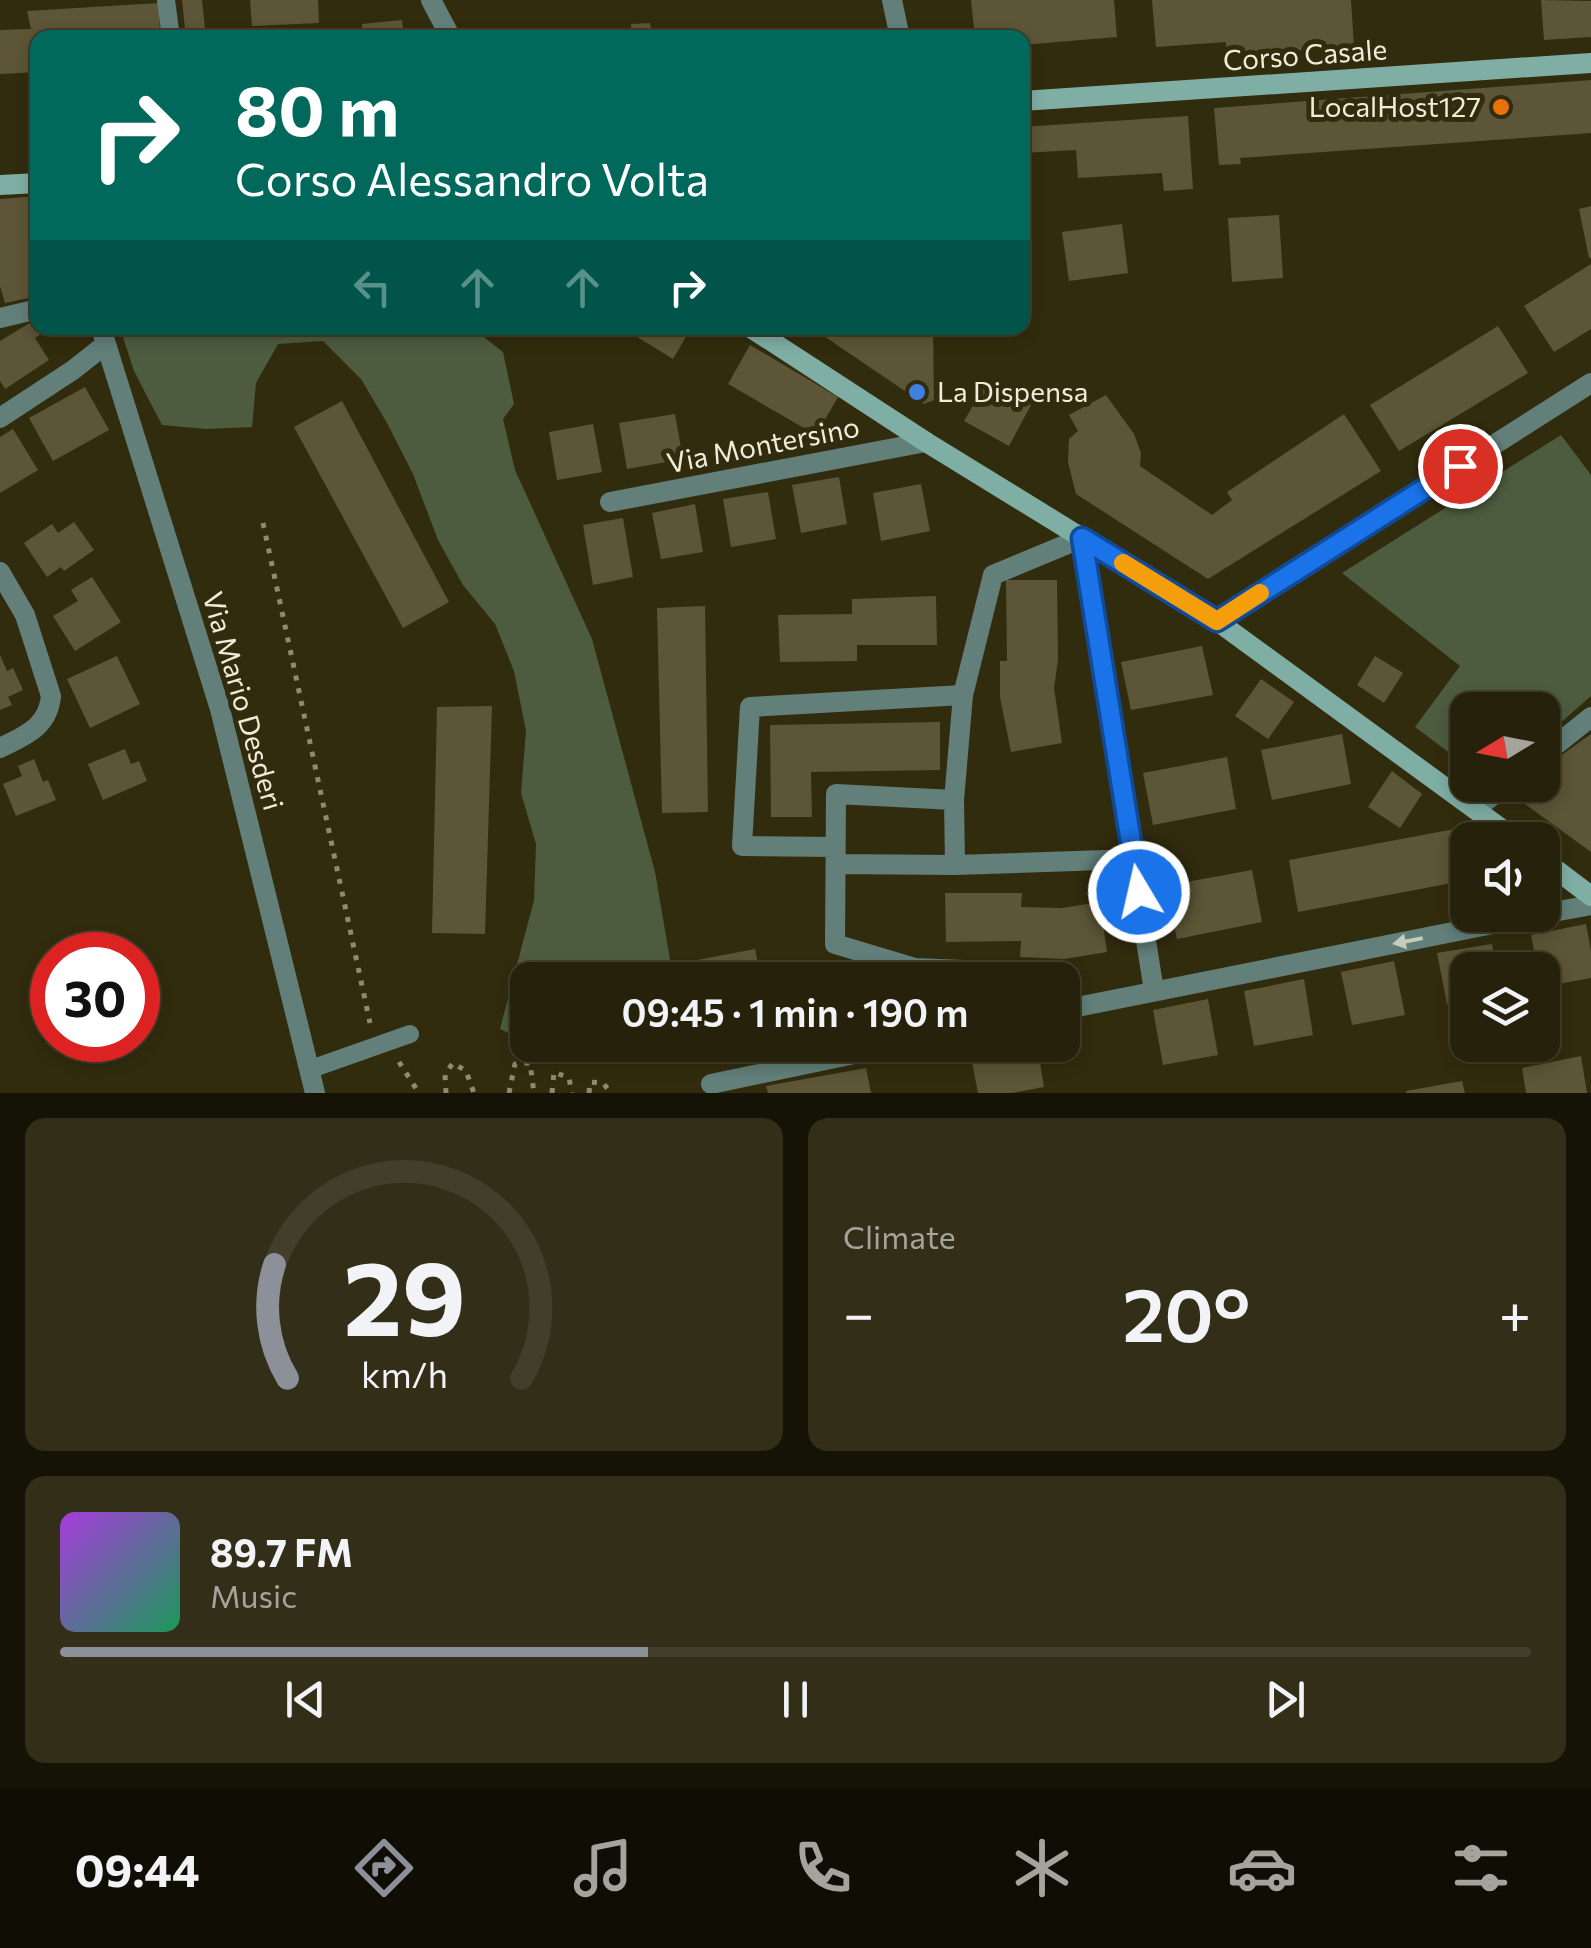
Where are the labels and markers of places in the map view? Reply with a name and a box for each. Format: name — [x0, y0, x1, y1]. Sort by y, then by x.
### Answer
place label: LocalHost127 — [1309, 89, 1481, 123]
marker: LocalHost127 — [1490, 96, 1512, 118]
place label: La Dispensa — [937, 374, 1088, 408]
marker: La Dispensa — [906, 381, 928, 403]
pin — [1418, 424, 1503, 509]

